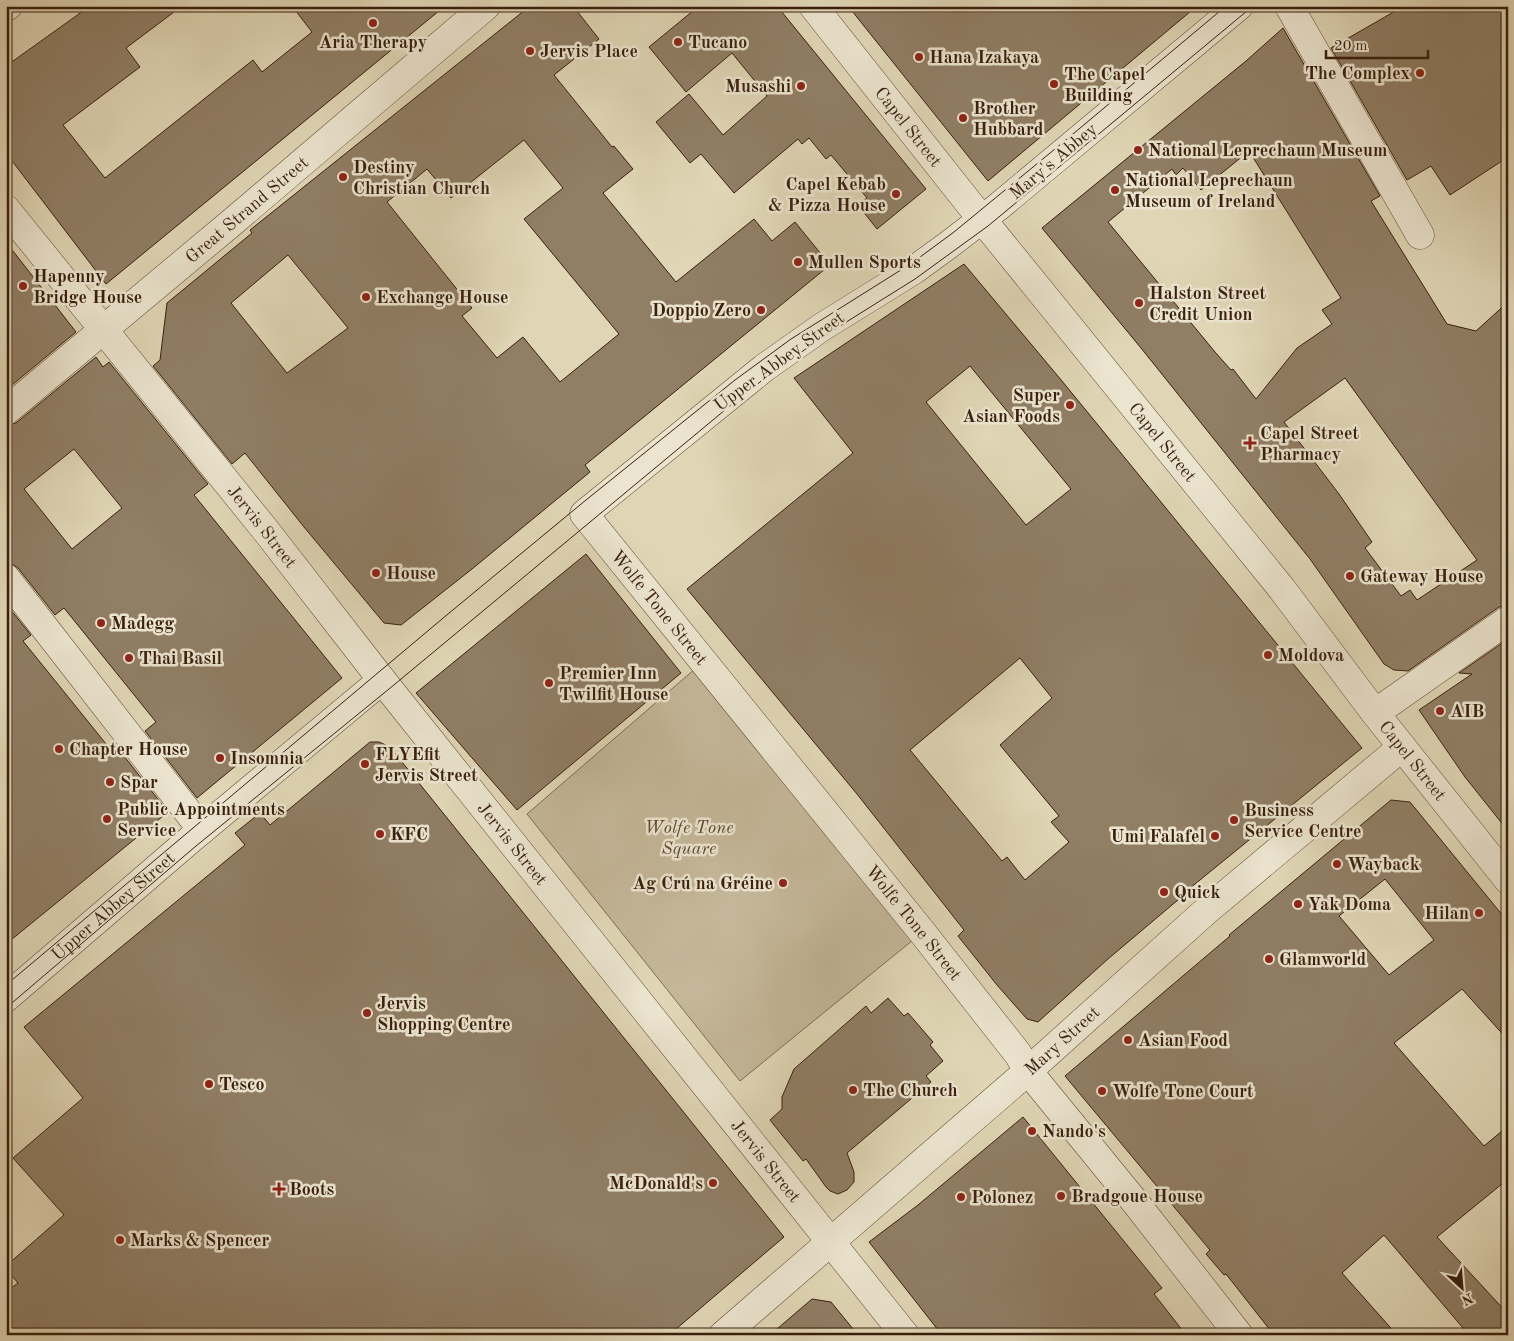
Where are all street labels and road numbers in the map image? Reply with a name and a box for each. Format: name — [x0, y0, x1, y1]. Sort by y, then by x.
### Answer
street label: Capel Street — [871, 84, 945, 171]
street label: Mary's Abbey — [1006, 120, 1101, 203]
street label: Great Strand Street — [183, 153, 312, 267]
street label: Upper Abbey Street — [711, 309, 848, 415]
street label: Capel Street — [1125, 400, 1199, 486]
street label: Jervis Street — [223, 482, 300, 572]
street label: Wolfe Tone Street — [607, 547, 710, 669]
street label: Capel Street — [1375, 718, 1449, 804]
street label: Jervis Street — [473, 799, 550, 889]
street label: Upper Abbey Street — [48, 849, 179, 965]
street label: Wolfe Tone Street — [862, 862, 965, 984]
street label: Mary Street — [1022, 1003, 1103, 1079]
street label: Jervis Street — [727, 1117, 804, 1206]

